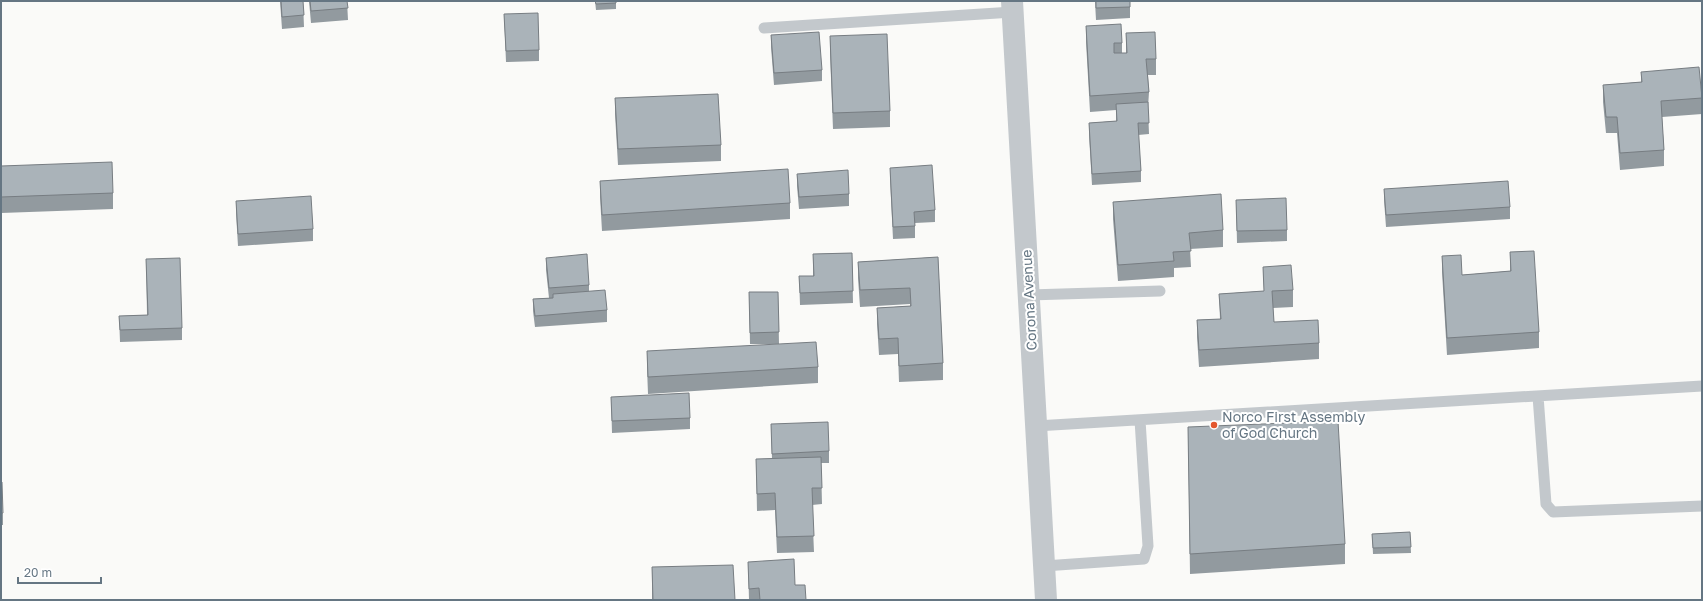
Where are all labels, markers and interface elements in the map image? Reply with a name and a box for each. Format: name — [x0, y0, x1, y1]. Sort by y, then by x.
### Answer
street label: Corona Avenue — [1017, 249, 1040, 351]
place label: Norco First Assembly of God Church — [1222, 408, 1365, 441]
marker: Norco First Assembly of God Church — [1209, 420, 1219, 430]
scale bar — [18, 559, 101, 585]
text: 20 m — [24, 565, 52, 580]

